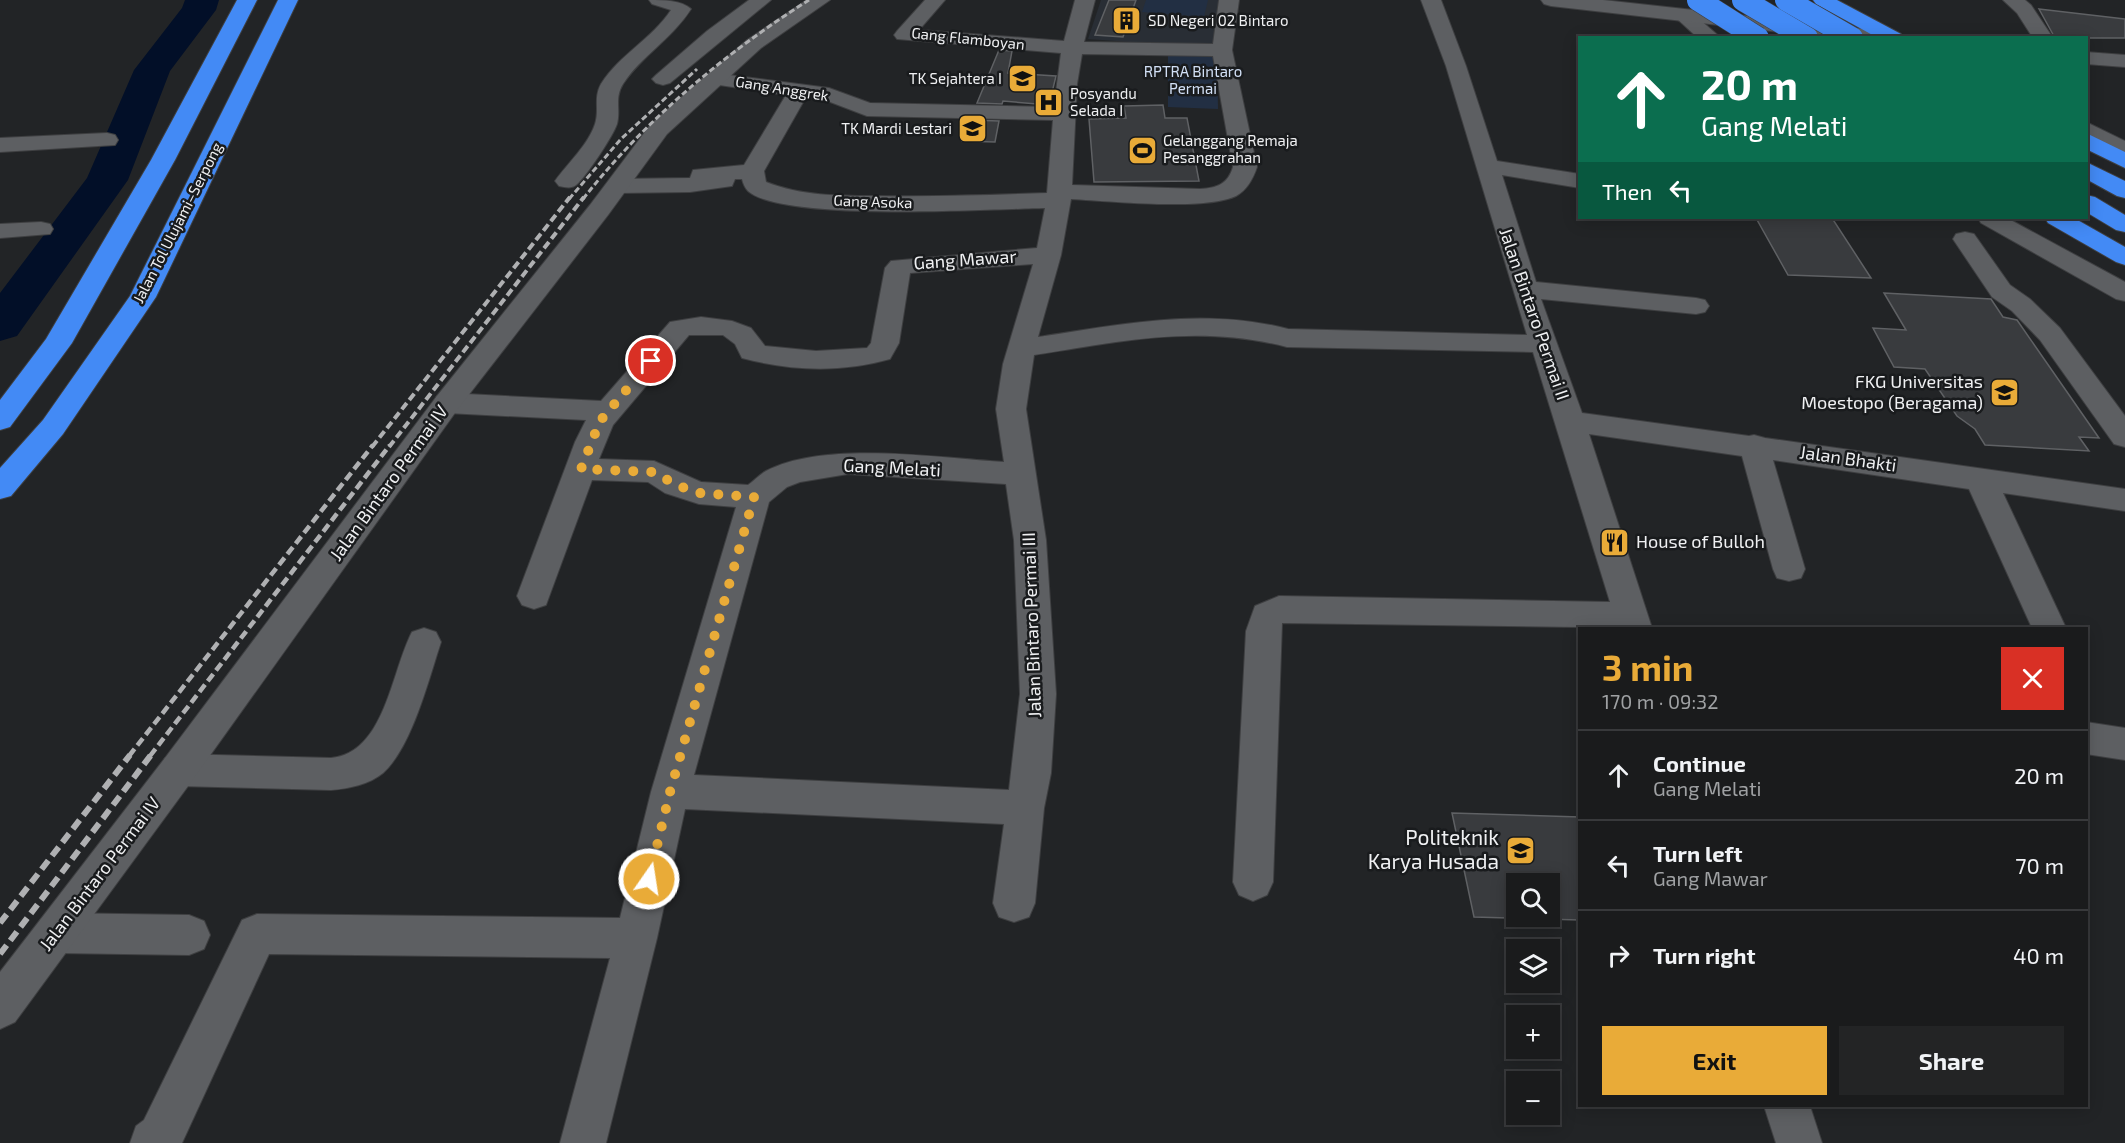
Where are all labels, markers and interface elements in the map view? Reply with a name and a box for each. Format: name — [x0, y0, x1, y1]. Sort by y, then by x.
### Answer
building icon: SD Negeri 02 Bintaro — [1111, 5, 1143, 37]
place label: SD Negeri 02 Bintaro — [1148, 11, 1289, 29]
street label: Gang Flamboyan — [911, 23, 1026, 53]
text: 20 m — [1701, 58, 1798, 108]
icon: ahead — [1602, 60, 1680, 138]
park label: RPTRA Bintaro Permai — [1144, 62, 1242, 97]
school or university icon: TK Sejahtera I — [1007, 63, 1039, 95]
place label: TK Sejahtera I — [909, 69, 1002, 88]
street label: Gang Anggrek — [734, 72, 830, 104]
place label: Posyandu Selada I — [1070, 84, 1137, 119]
hospital icon: Posyandu Selada I — [1033, 87, 1065, 119]
text: Gang Melati — [1701, 109, 1848, 141]
school or university icon: TK Mardi Lestari — [957, 113, 989, 145]
place label: TK Mardi Lestari — [841, 119, 952, 137]
place label: Gelanggang Remaja Pesanggrahan — [1163, 131, 1298, 166]
sports icon: Gelanggang Remaja Pesanggrahan — [1126, 134, 1158, 166]
street label: Jalan Tol Ulujami–Serpong — [129, 139, 227, 306]
icon: left — [1664, 174, 1697, 207]
text: Then — [1602, 178, 1652, 204]
street label: Gang Asoka — [833, 191, 913, 211]
street label: Jalan Bintaro Permai II — [1495, 225, 1575, 403]
street label: Gang Mawar — [913, 244, 1017, 274]
pin — [625, 335, 676, 386]
icon: arrive — [634, 344, 667, 377]
place label: FKG Universitas Moestopo (Beragama) — [1801, 370, 1983, 413]
school or university icon: FKG Universitas Moestopo (Beragama) — [1988, 376, 2020, 408]
street label: Jalan Bintaro Permai IV — [324, 400, 452, 565]
street label: Jalan Bhakti — [1798, 440, 1898, 476]
street label: Gang Melati — [843, 453, 941, 481]
restaurant icon: House of Bulloh — [1599, 526, 1631, 558]
place label: House of Bulloh — [1636, 530, 1765, 552]
street label: Jalan Bintaro Permai III — [1017, 532, 1045, 718]
text: 3 min — [1602, 645, 1693, 688]
button: close — [2001, 647, 2064, 710]
text: 170 m · 09:32 — [1602, 689, 1718, 713]
text: Continue — [1653, 750, 1746, 776]
icon: ahead — [1602, 759, 1635, 792]
text: 20 m — [2014, 762, 2064, 788]
text: Gang Melati — [1653, 776, 1762, 800]
street label: Jalan Bintaro Permai IV — [34, 792, 164, 955]
place label: Politeknik Karya Husada — [1368, 824, 1499, 873]
school or university icon: Politeknik Karya Husada — [1504, 834, 1536, 866]
text: Turn left — [1653, 840, 1742, 866]
position arrow — [617, 847, 681, 911]
icon: left — [1602, 849, 1635, 882]
text: 70 m — [2015, 852, 2064, 878]
text: Gang Mawar — [1653, 866, 1768, 890]
map controls — [1506, 873, 1560, 1125]
button: search — [1506, 873, 1560, 927]
button: layers — [1506, 939, 1560, 993]
icon: right — [1602, 939, 1635, 972]
text: Turn right — [1653, 942, 1755, 968]
text: 40 m — [2013, 942, 2064, 968]
button: + — [1506, 1005, 1560, 1059]
button: Exit — [1602, 1026, 1827, 1095]
button: Share — [1839, 1026, 2064, 1095]
button: − — [1506, 1071, 1560, 1125]

